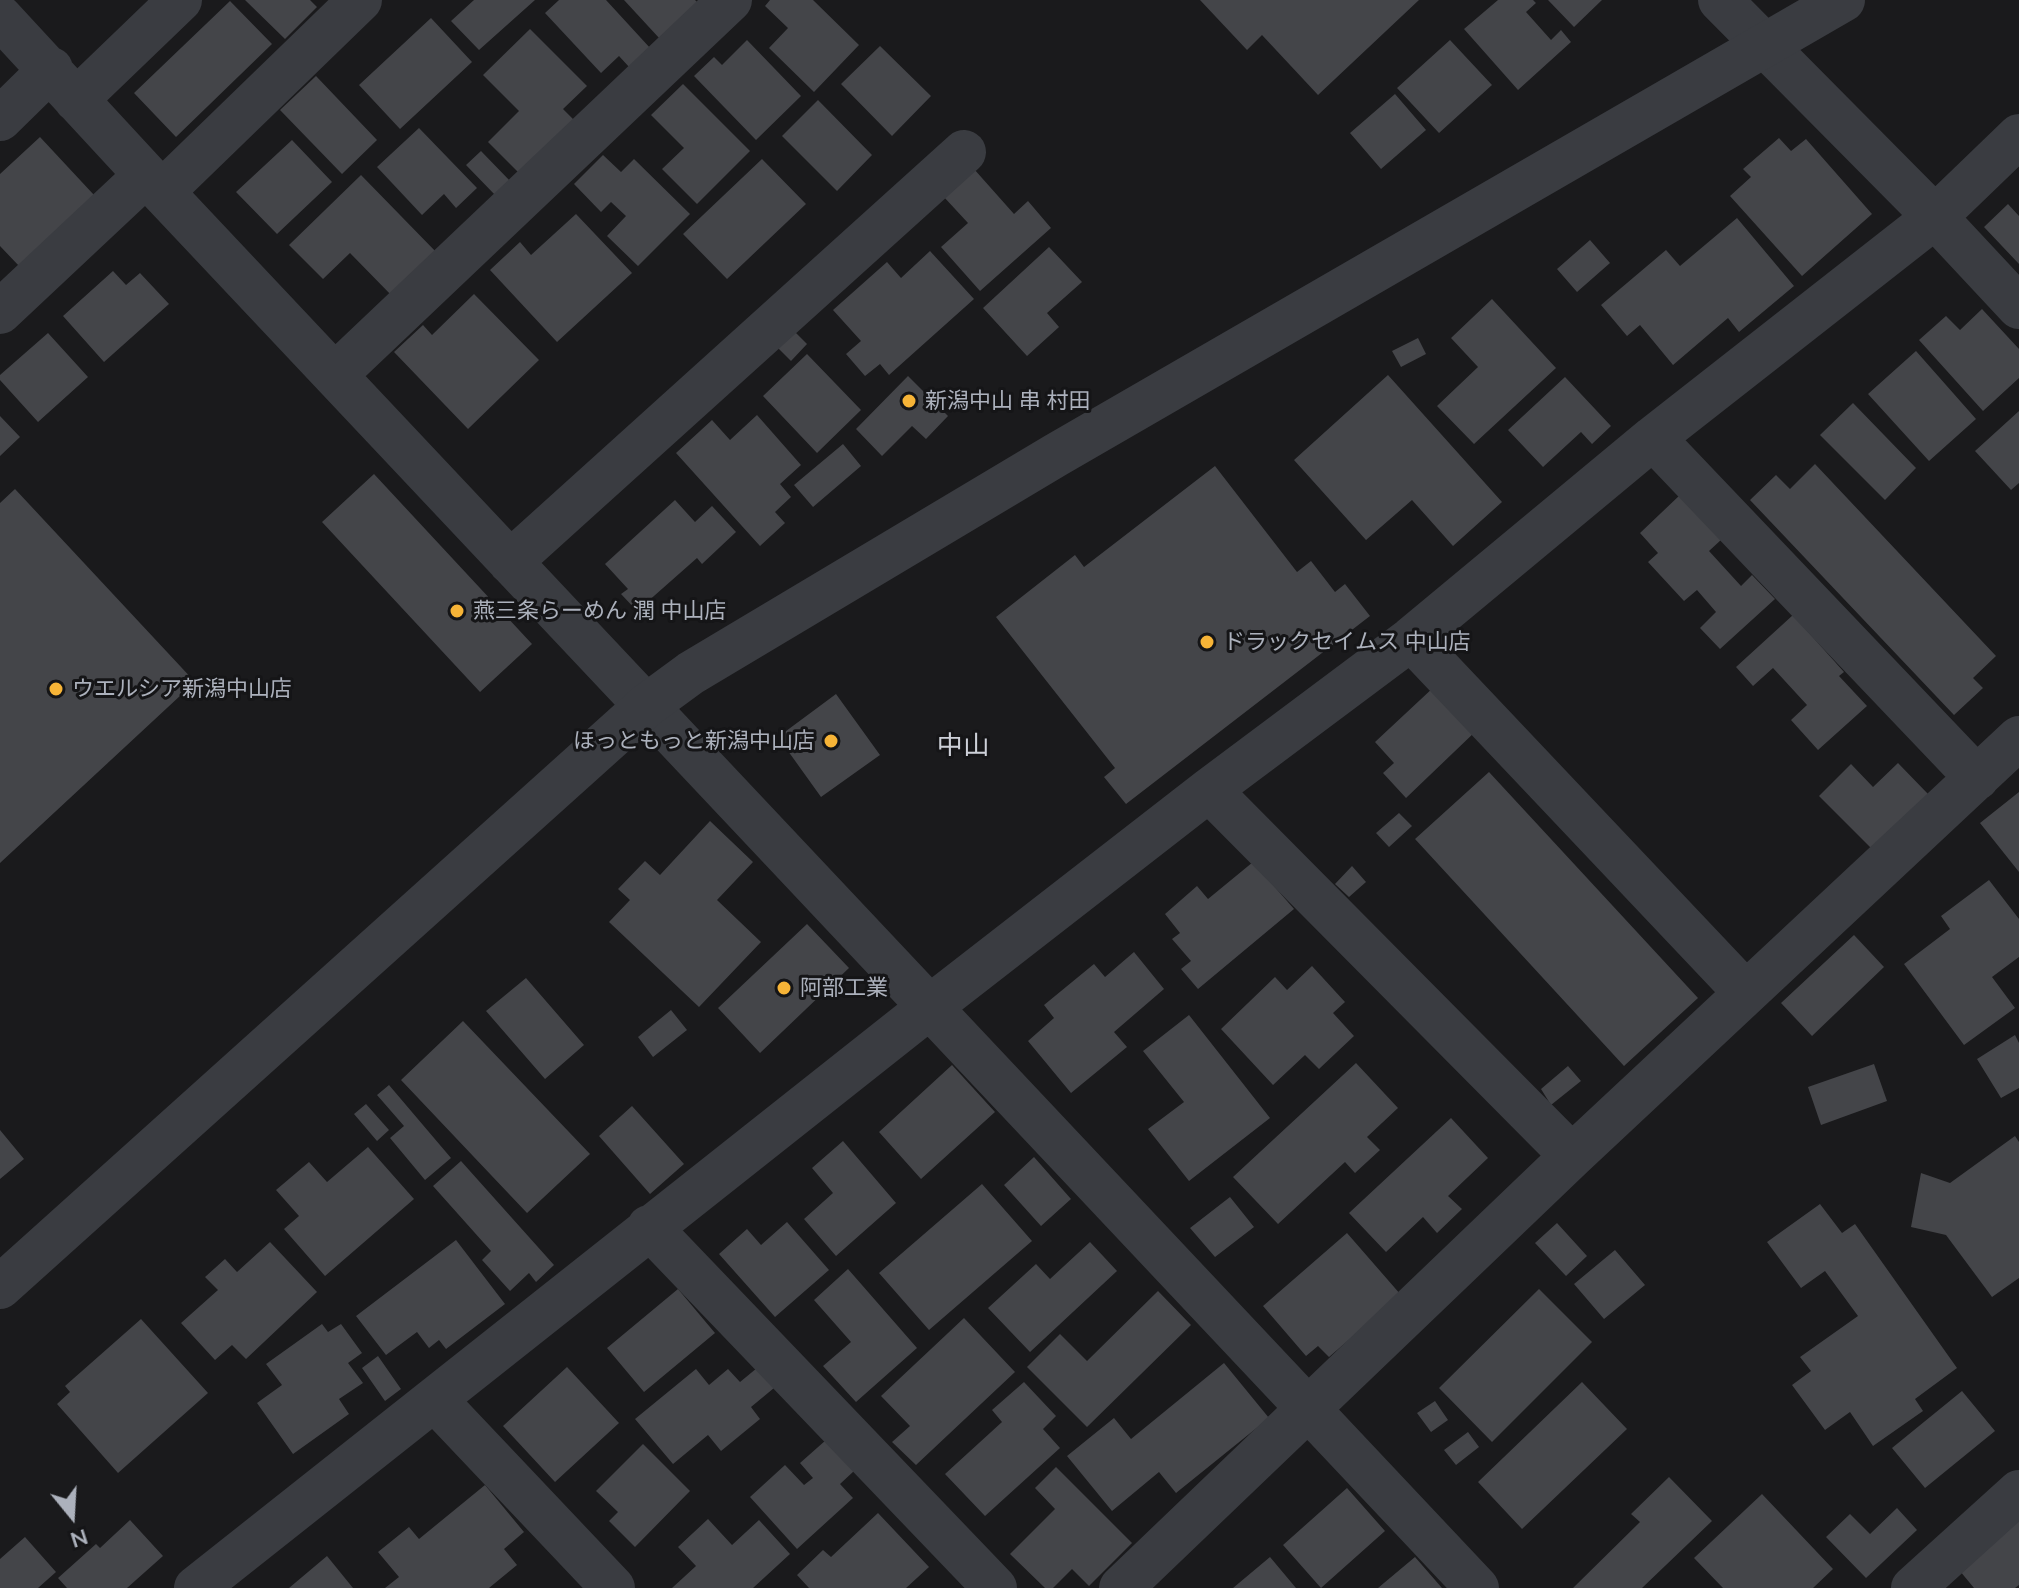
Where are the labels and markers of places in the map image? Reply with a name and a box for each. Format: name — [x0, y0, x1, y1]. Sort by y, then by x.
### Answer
place label: 新潟中山 串 村田 — [925, 388, 1090, 414]
marker: 新潟中山 串 村田 — [900, 392, 918, 410]
place label: 燕三条らーめん 潤 中山店 — [473, 598, 726, 624]
marker: 燕三条らーめん 潤 中山店 — [448, 602, 466, 620]
place label: ドラックセイムス 中山店 — [1223, 629, 1471, 655]
marker: ドラックセイムス 中山店 — [1198, 633, 1216, 651]
place label: ウエルシア新潟中山店 — [72, 676, 292, 702]
marker: ウエルシア新潟中山店 — [47, 680, 65, 698]
place label: ほっともっと新潟中山店 — [573, 728, 815, 754]
marker: ほっともっと新潟中山店 — [822, 732, 840, 750]
place label: 阿部工業 — [800, 975, 888, 1001]
marker: 阿部工業 — [775, 979, 793, 997]

